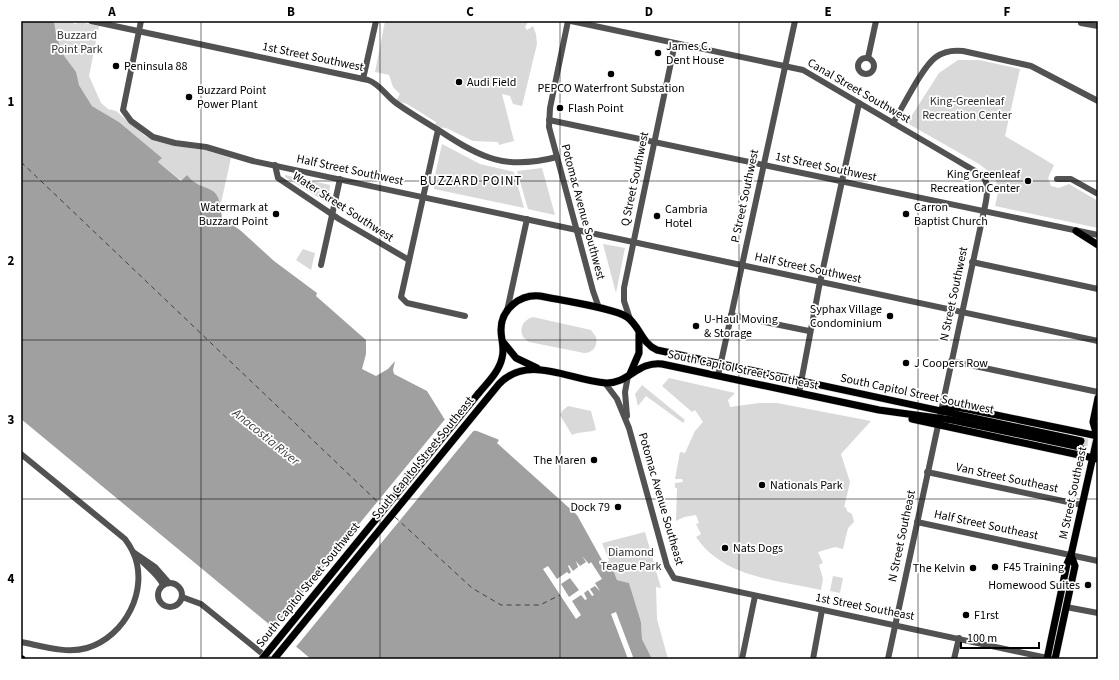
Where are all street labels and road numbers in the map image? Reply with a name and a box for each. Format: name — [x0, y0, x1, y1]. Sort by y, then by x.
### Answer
street label: 1st Street Southwest — [261, 38, 365, 76]
street label: Canal Street Southwest — [804, 54, 914, 128]
street label: Q Street Southwest — [617, 130, 653, 228]
street label: Potomac Avenue Southwest — [557, 142, 609, 282]
street label: P Street Southwest — [727, 148, 763, 244]
street label: 1st Street Southwest — [774, 148, 878, 186]
street label: Half Street Southwest — [295, 150, 405, 190]
street label: Water Street Southwest — [289, 168, 397, 246]
street label: N Street Southwest — [936, 245, 972, 343]
street label: Half Street Southwest — [753, 248, 863, 288]
street label: South Capitol Street Southeast — [666, 346, 820, 394]
street label: South Capitol Street Southwest — [839, 369, 995, 419]
street label: South Capitol Street Southeast — [368, 393, 478, 523]
street label: Potomac Avenue Southeast — [634, 431, 688, 567]
street label: M Street Southeast — [1055, 445, 1091, 541]
street label: Van Street Southeast — [954, 459, 1060, 497]
street label: N Street Southeast — [884, 489, 920, 583]
street label: Half Street Southeast — [932, 506, 1040, 544]
street label: South Capitol Street Southwest — [252, 519, 364, 651]
street label: 1st Street Southeast — [814, 589, 916, 625]

